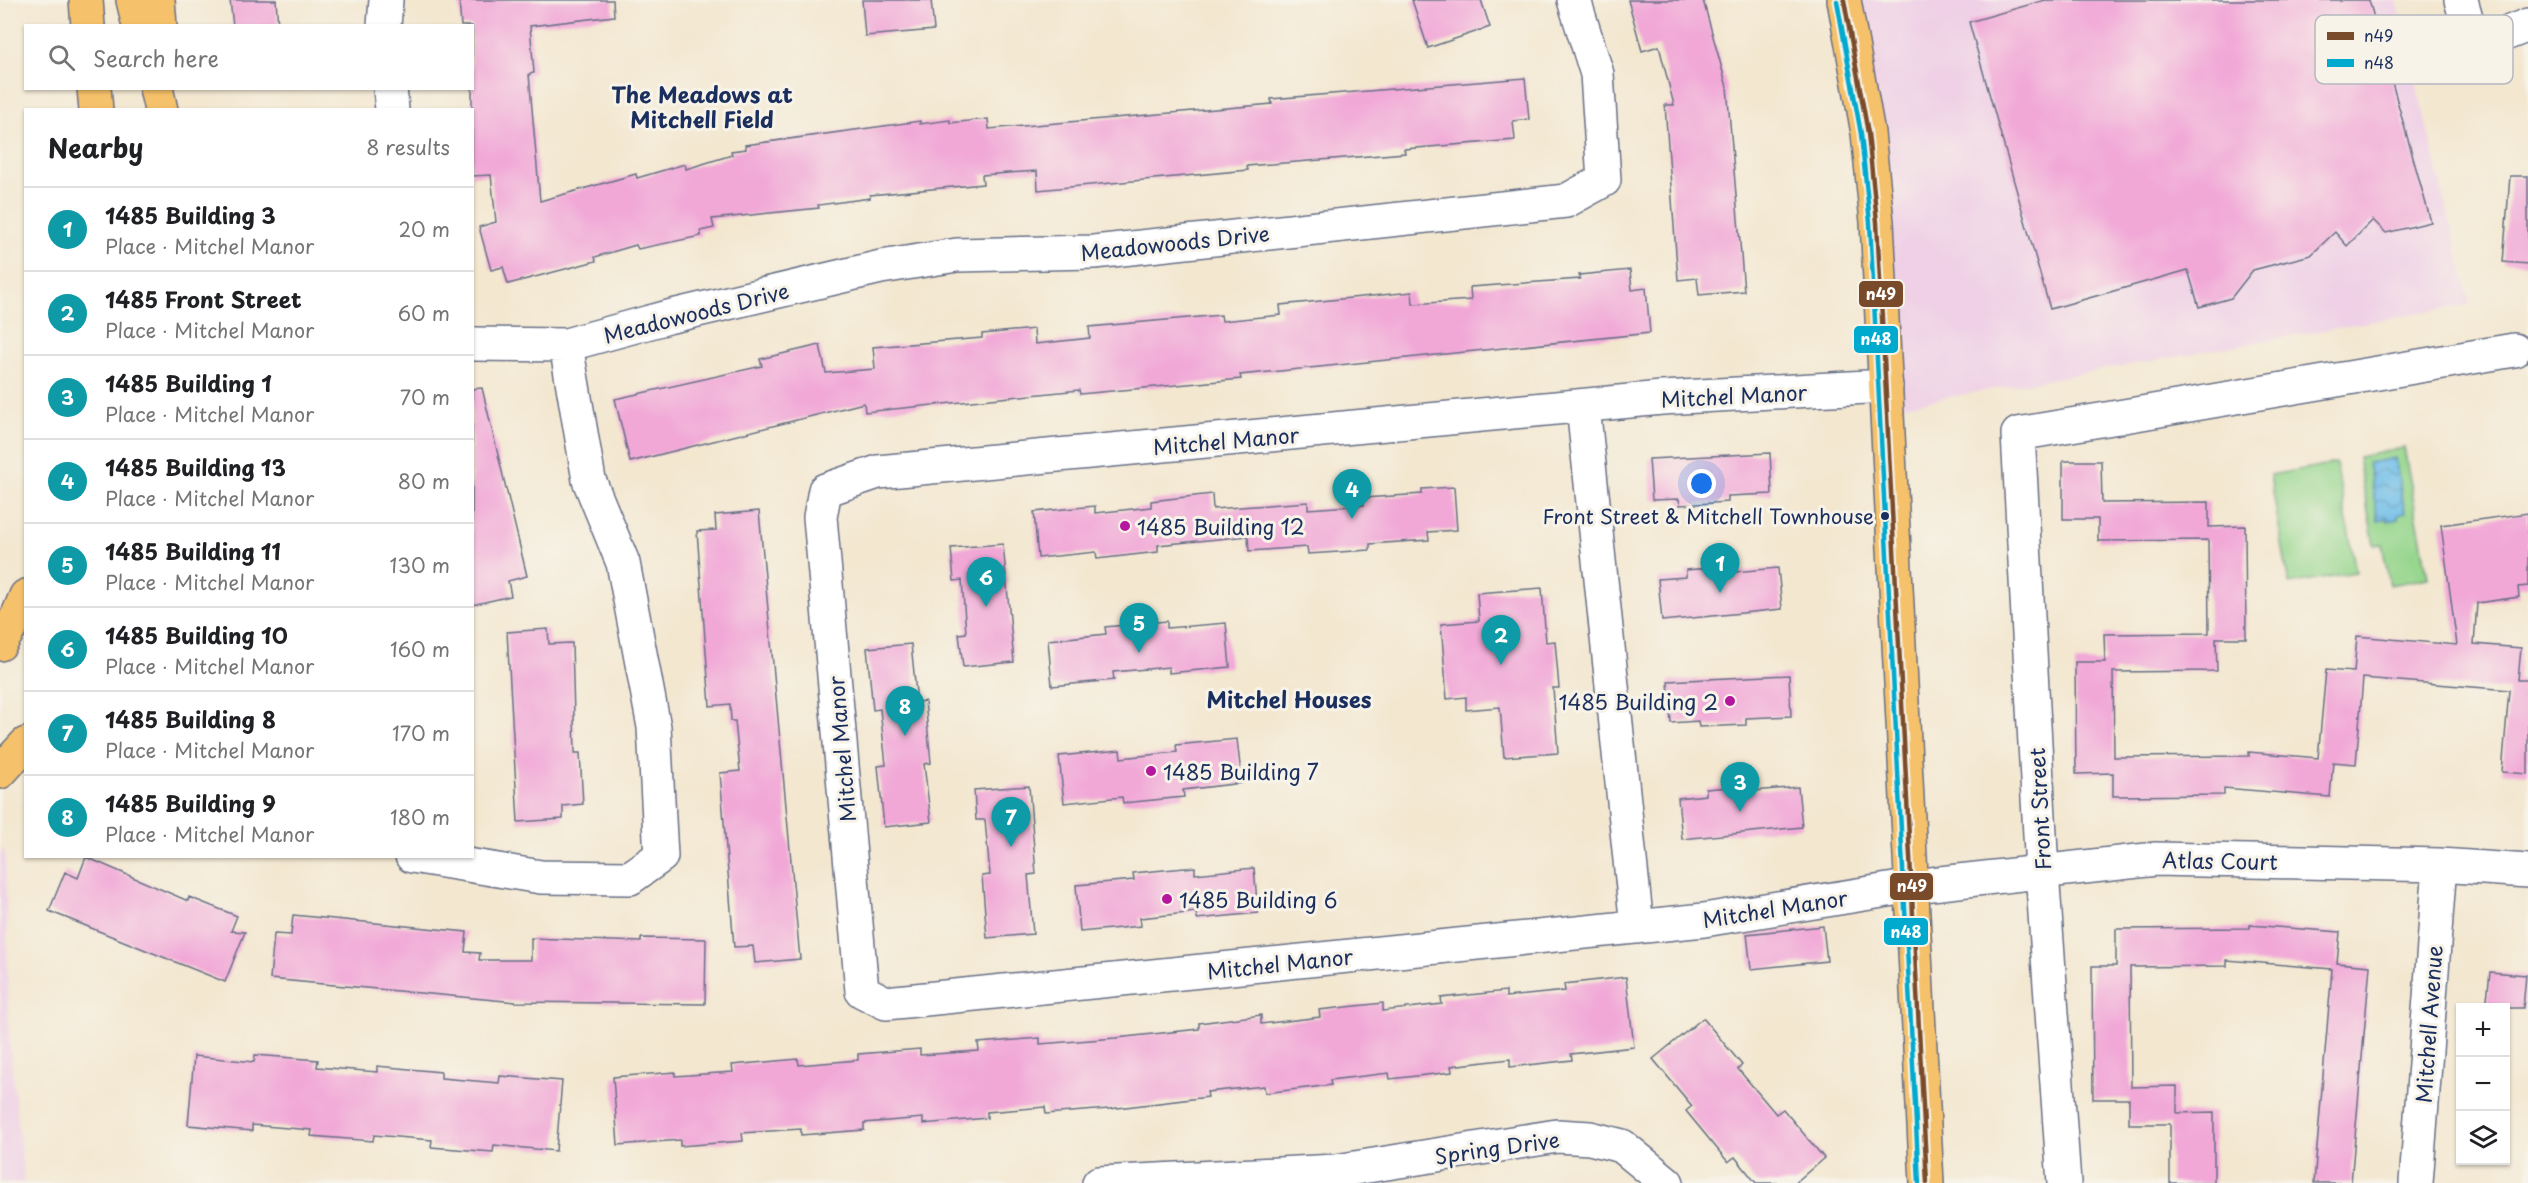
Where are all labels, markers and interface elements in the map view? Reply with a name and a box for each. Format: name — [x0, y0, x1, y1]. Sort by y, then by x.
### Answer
legend — [2315, 15, 2513, 84]
text: n49 — [2364, 23, 2393, 47]
search box — [24, 24, 474, 90]
icon: search — [45, 41, 78, 74]
text: Search here — [93, 41, 219, 74]
text: n48 — [2364, 50, 2394, 74]
district label: The Meadows at Mitchell Field — [611, 77, 793, 135]
text: Nearby — [48, 128, 143, 167]
text: 8 results — [366, 132, 450, 162]
text: 1485 Building 3 — [105, 198, 276, 231]
text: 1 — [63, 214, 72, 244]
text: 20 m — [398, 214, 450, 244]
street label: Meadowoods Drive — [1079, 216, 1271, 268]
text: Place · Mitchel Manor — [105, 231, 314, 261]
street label: Meadowoods Drive — [600, 273, 792, 351]
line badge: n49 — [1858, 280, 1904, 308]
text: n49 — [1866, 281, 1896, 305]
text: 1485 Front Street — [105, 282, 302, 315]
text: 2 — [60, 298, 75, 328]
text: 60 m — [398, 298, 450, 328]
text: Place · Mitchel Manor — [105, 315, 314, 345]
line badge: n48 — [1853, 325, 1899, 354]
text: n48 — [1861, 326, 1891, 350]
text: 1485 Building 1 — [105, 366, 272, 399]
street label: Mitchel Manor — [1660, 375, 1808, 415]
text: 3 — [61, 382, 74, 412]
text: 70 m — [400, 382, 450, 412]
text: Place · Mitchel Manor — [105, 399, 314, 429]
street label: Mitchel Manor — [1152, 418, 1301, 462]
text: 1485 Building 13 — [105, 450, 286, 483]
text: 4 — [61, 466, 74, 496]
text: 80 m — [398, 466, 450, 496]
your location — [1687, 469, 1716, 498]
pin: 4 — [1332, 470, 1372, 519]
text: Place · Mitchel Manor — [105, 483, 314, 513]
place label: Front Street & Mitchell Townhouse — [1543, 501, 1874, 531]
place label: 1485 Building 12 — [1137, 510, 1305, 542]
marker: Front Street & Mitchell Townhouse — [1879, 510, 1891, 522]
marker: 1485 Building 12 — [1118, 519, 1132, 533]
text: 1485 Building 11 — [105, 534, 281, 567]
pin: 1 — [1700, 544, 1740, 593]
text: 5 — [61, 550, 74, 580]
text: 130 m — [390, 550, 450, 580]
pin: 6 — [966, 558, 1006, 607]
text: Place · Mitchel Manor — [105, 567, 314, 597]
pin: 5 — [1120, 604, 1158, 653]
pin: 2 — [1482, 616, 1520, 665]
text: 1485 Building 10 — [105, 618, 288, 651]
text: 6 — [60, 634, 75, 664]
text: 160 m — [390, 634, 450, 664]
text: Place · Mitchel Manor — [105, 651, 314, 681]
street label: Mitchel Manor — [819, 674, 863, 823]
district label: Mitchel Houses — [1206, 682, 1372, 715]
place label: 1485 Building 2 — [1558, 685, 1718, 717]
pin: 8 — [886, 686, 924, 736]
marker: 1485 Building 2 — [1723, 694, 1737, 708]
text: 1485 Building 8 — [105, 702, 276, 735]
text: 7 — [62, 718, 73, 748]
text: 170 m — [392, 718, 450, 748]
text: Place · Mitchel Manor — [105, 735, 314, 765]
street label: Front Street — [2020, 747, 2058, 871]
place label: 1485 Building 7 — [1163, 755, 1319, 787]
pin: 3 — [1720, 762, 1760, 812]
marker: 1485 Building 7 — [1144, 764, 1158, 778]
text: 1485 Building 9 — [105, 786, 276, 819]
pin: 7 — [992, 798, 1030, 847]
text: 8 — [61, 802, 74, 832]
text: 180 m — [390, 802, 450, 832]
text: Place · Mitchel Manor — [105, 819, 314, 849]
street label: Atlas Court — [2162, 843, 2278, 877]
line badge: n49 — [1889, 872, 1934, 901]
text: n49 — [1897, 873, 1927, 897]
street label: Mitchel Manor — [1700, 881, 1850, 935]
place label: 1485 Building 6 — [1179, 883, 1337, 915]
marker: 1485 Building 6 — [1160, 892, 1174, 906]
line badge: n48 — [1883, 917, 1929, 946]
text: n48 — [1891, 919, 1921, 943]
street label: Mitchel Manor — [1205, 939, 1355, 987]
street label: Mitchell Avenue — [2407, 944, 2449, 1104]
map controls — [2456, 1003, 2510, 1165]
button: + — [2456, 1003, 2510, 1057]
button: − — [2456, 1057, 2510, 1111]
button: layers — [2456, 1111, 2510, 1165]
street label: Spring Drive — [1432, 1122, 1562, 1172]

